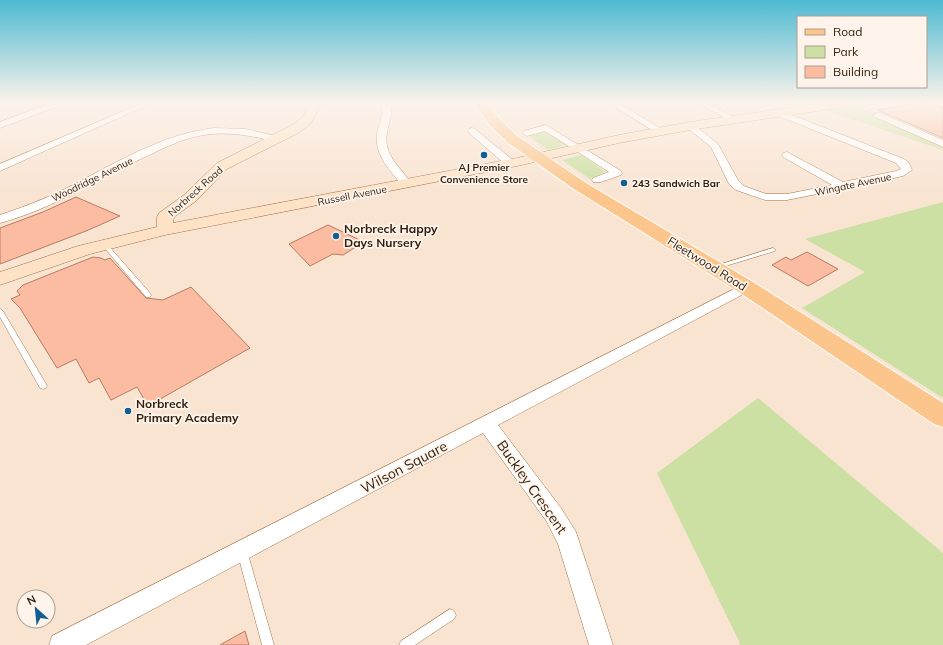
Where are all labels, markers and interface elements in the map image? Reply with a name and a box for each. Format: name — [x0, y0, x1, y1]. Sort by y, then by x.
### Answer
legend — [797, 16, 927, 88]
text: Road — [833, 24, 862, 39]
text: Park — [833, 44, 859, 59]
text: Building — [833, 64, 878, 79]
marker: AJ Premier Convenience Store — [479, 150, 489, 160]
street label: Woodridge Avenue — [49, 154, 135, 205]
place label: AJ Premier Convenience Store — [440, 161, 528, 186]
street label: Norbreck Road — [165, 163, 225, 219]
street label: Wingate Avenue — [814, 170, 892, 199]
place label: 243 Sandwich Bar — [632, 177, 720, 190]
marker: 243 Sandwich Bar — [619, 178, 629, 188]
street label: Russell Avenue — [316, 182, 388, 209]
place label: Norbreck Happy Days Nursery — [344, 221, 438, 250]
marker: Norbreck Happy Days Nursery — [331, 231, 341, 241]
street label: Fleetwood Road — [665, 233, 750, 294]
place label: Norbreck Primary Academy — [136, 396, 239, 425]
marker: Norbreck Primary Academy — [123, 406, 133, 416]
street label: Wilson Square — [358, 437, 450, 497]
street label: Buckley Crescent — [493, 437, 571, 537]
north arrow — [16, 589, 56, 629]
text: N — [25, 592, 38, 608]

